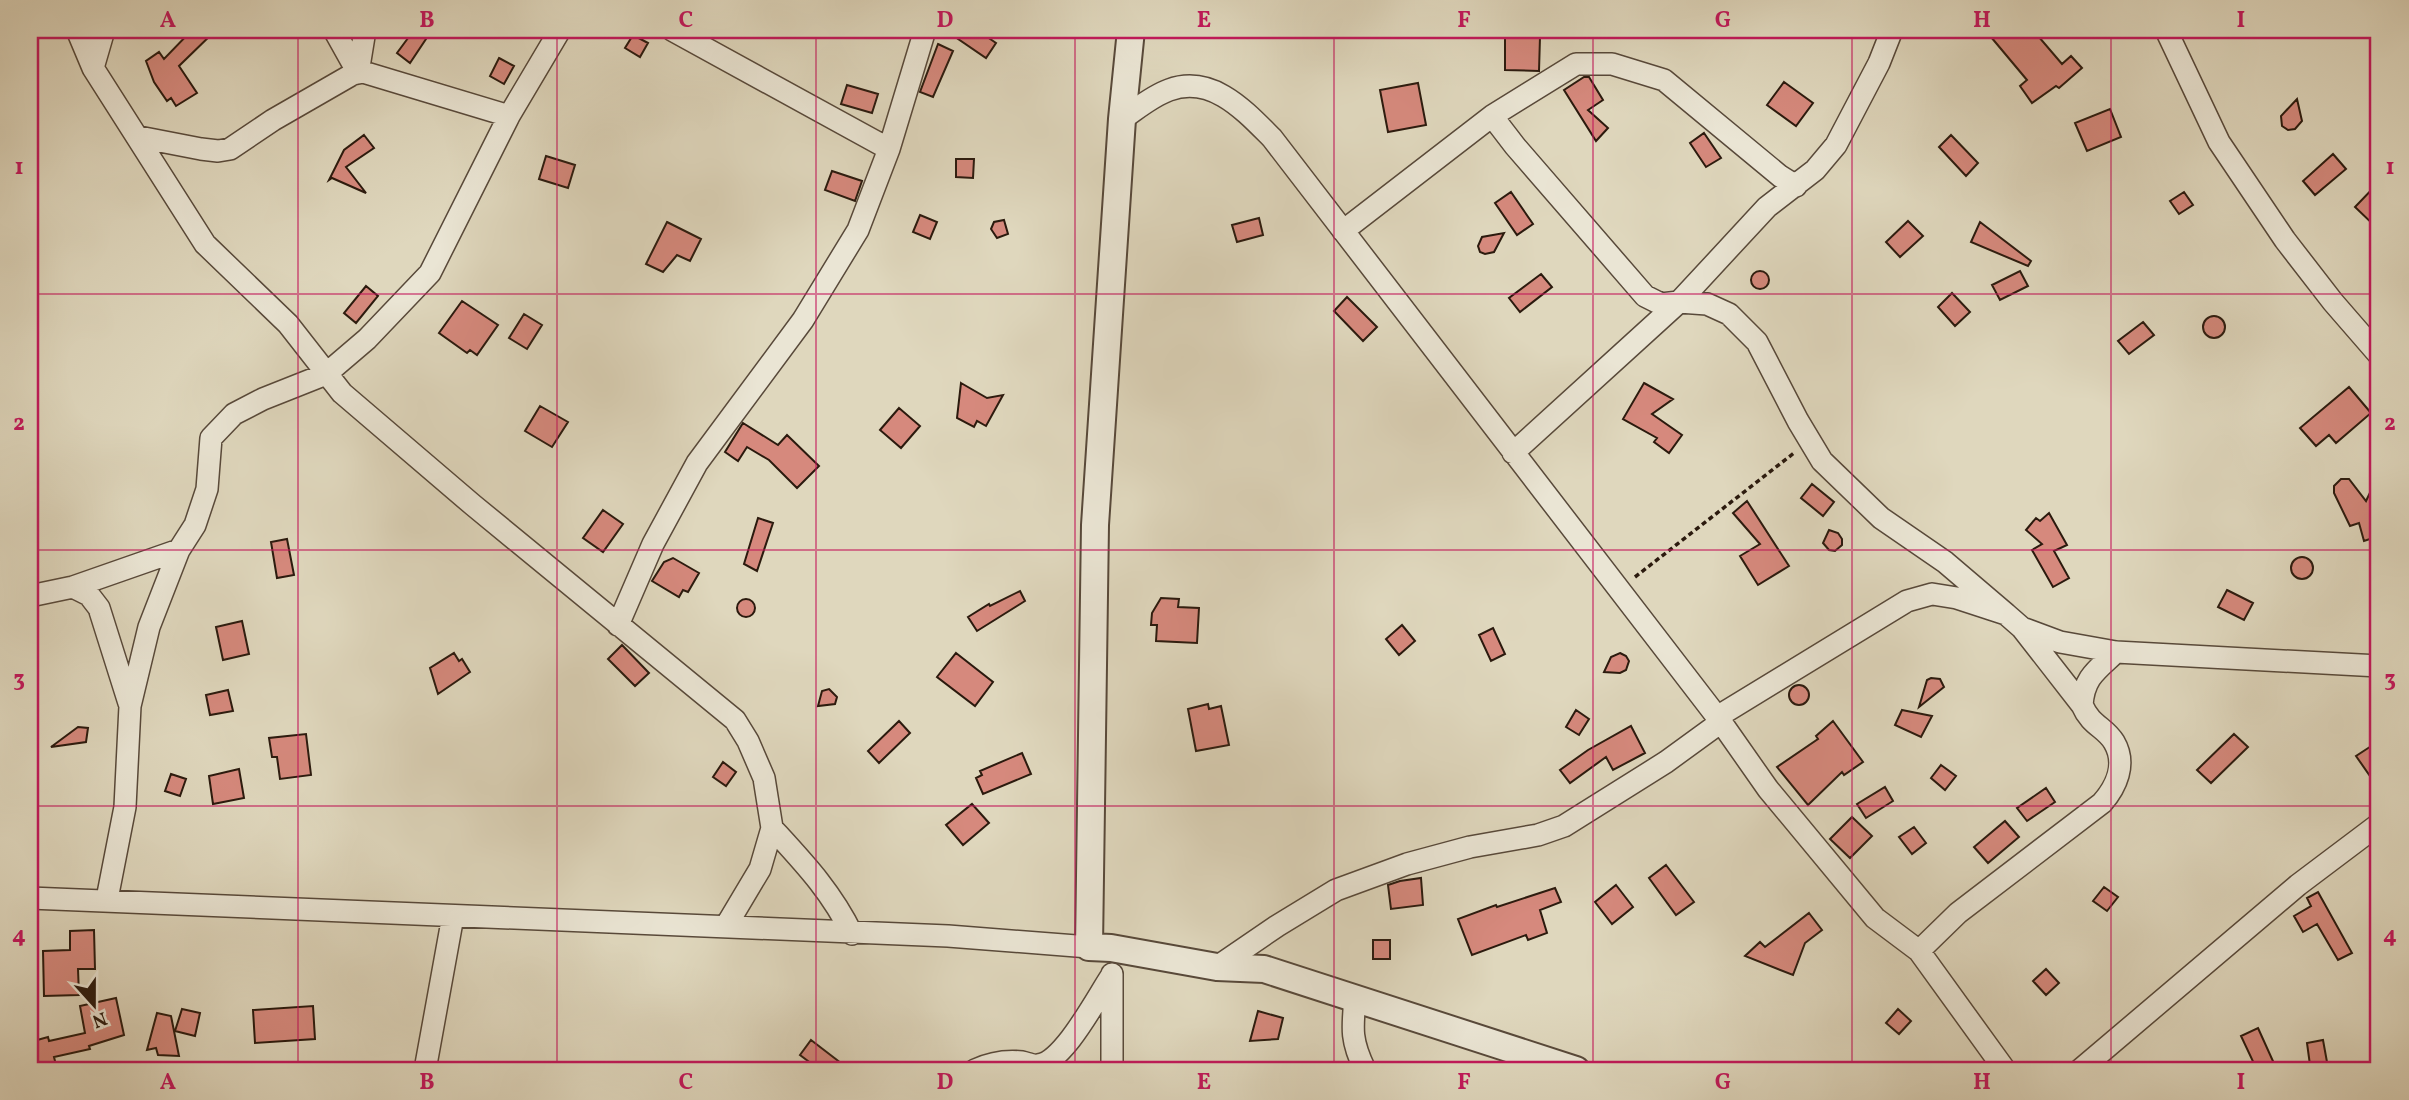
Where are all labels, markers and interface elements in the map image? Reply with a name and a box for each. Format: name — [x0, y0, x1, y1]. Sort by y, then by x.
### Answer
text: A — [160, 5, 176, 37]
text: B — [419, 5, 435, 37]
text: C — [679, 5, 693, 37]
text: D — [937, 5, 954, 37]
text: E — [1197, 5, 1211, 37]
text: F — [1457, 5, 1471, 37]
text: G — [1715, 5, 1731, 37]
text: H — [1973, 5, 1991, 37]
text: I — [2237, 5, 2245, 37]
text: 1 — [14, 152, 24, 184]
text: 1 — [2385, 152, 2395, 184]
text: 2 — [13, 408, 25, 440]
text: 2 — [2384, 408, 2396, 440]
text: 3 — [13, 664, 25, 696]
text: 3 — [2384, 664, 2396, 696]
text: 4 — [12, 920, 26, 952]
text: 4 — [2383, 920, 2397, 952]
north arrow — [60, 970, 130, 1040]
text: N — [88, 1004, 110, 1034]
text: A — [160, 1067, 176, 1099]
text: B — [419, 1067, 435, 1099]
text: C — [679, 1067, 693, 1099]
text: D — [937, 1067, 954, 1099]
text: E — [1197, 1067, 1211, 1099]
text: F — [1457, 1067, 1471, 1099]
text: G — [1715, 1067, 1731, 1099]
text: H — [1973, 1067, 1991, 1099]
text: I — [2237, 1067, 2245, 1099]

